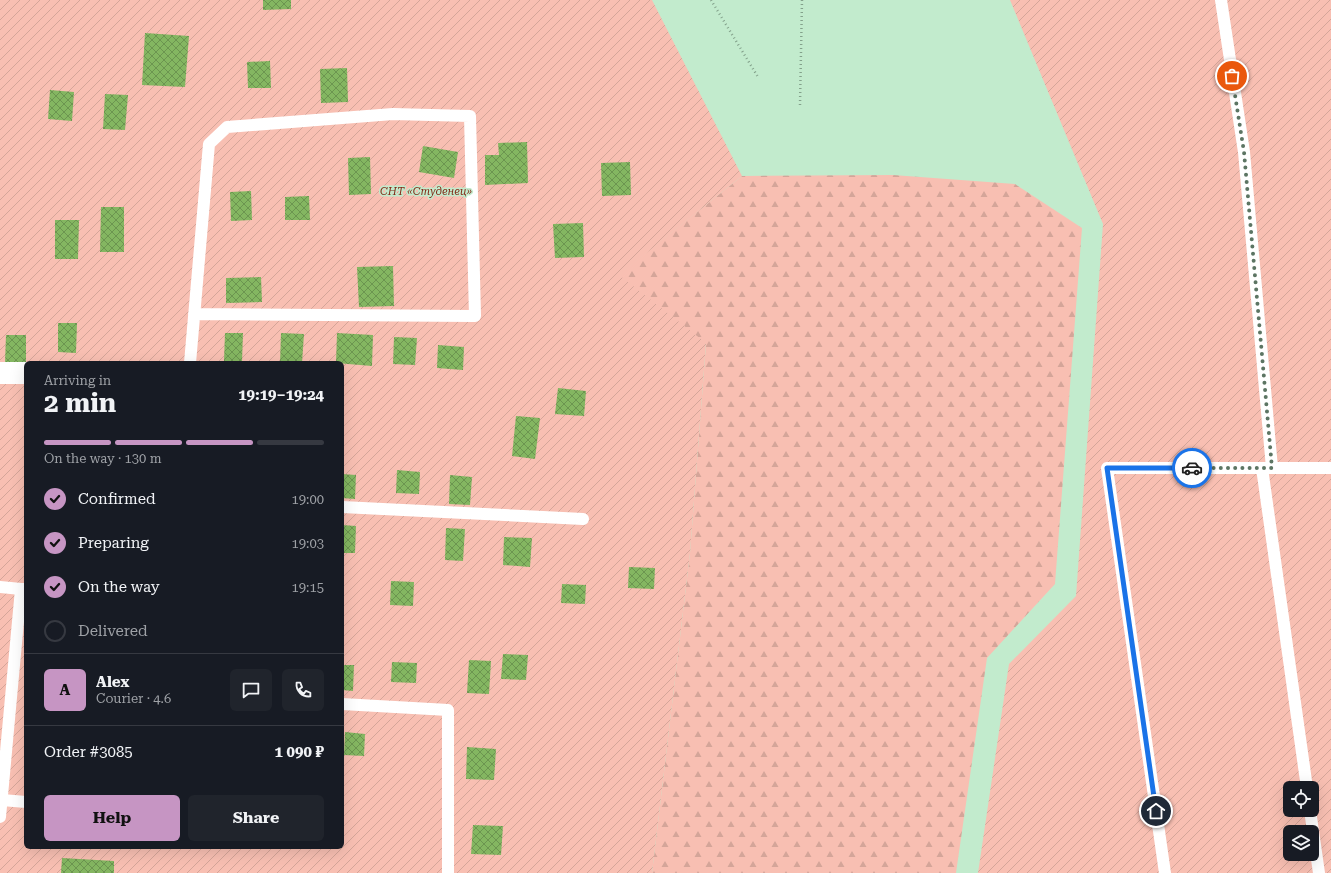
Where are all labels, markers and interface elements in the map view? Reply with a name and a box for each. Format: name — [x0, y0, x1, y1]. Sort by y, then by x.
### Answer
pin — [1215, 59, 1249, 93]
icon: bag — [1221, 65, 1243, 87]
park label: СНТ «Студенец» — [380, 185, 472, 198]
text: Arriving in — [44, 373, 111, 388]
text: 19:19–19:24 — [238, 386, 324, 404]
text: 2 min — [44, 388, 116, 418]
courier — [1172, 448, 1212, 488]
text: On the way · 130 m — [44, 451, 161, 466]
icon: car — [1181, 457, 1203, 479]
icon: check — [44, 488, 66, 510]
text: Confirmed — [78, 490, 156, 508]
text: 19:00 — [292, 492, 324, 507]
icon: check — [44, 532, 66, 554]
text: Preparing — [78, 534, 149, 552]
text: 19:03 — [292, 536, 324, 551]
icon: check — [44, 576, 66, 598]
text: On the way — [78, 578, 160, 596]
text: 19:15 — [292, 580, 324, 595]
text: Delivered — [78, 622, 148, 640]
button: chat — [230, 669, 272, 711]
button: phone — [282, 669, 324, 711]
text: Alex — [96, 673, 129, 691]
text: A — [60, 681, 70, 699]
text: Courier · 4.6 — [96, 691, 171, 706]
text: Order #3085 — [44, 743, 133, 761]
text: 1 090 ₽ — [274, 743, 324, 761]
map controls — [1283, 781, 1319, 861]
button: locate — [1283, 781, 1319, 817]
pin — [1139, 794, 1173, 828]
button: Help — [44, 795, 180, 841]
button: Share — [188, 795, 324, 841]
icon: home — [1145, 800, 1167, 822]
button: layers — [1283, 825, 1319, 861]

